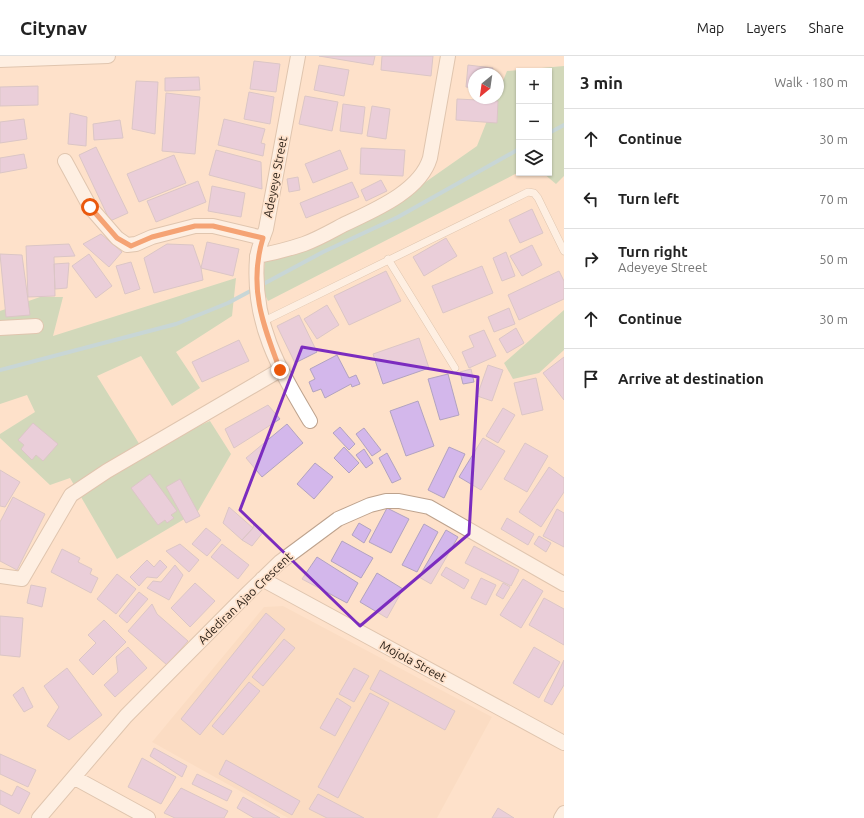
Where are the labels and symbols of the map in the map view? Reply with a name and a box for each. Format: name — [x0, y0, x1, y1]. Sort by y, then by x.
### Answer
north arrow — [468, 68, 504, 104]
street label: Adeyeye Street — [261, 135, 289, 219]
route start — [81, 198, 99, 216]
route end — [271, 361, 289, 379]
street label: Adediran Ajao Crescent — [195, 549, 295, 646]
street label: Mojola Street — [378, 638, 449, 684]

